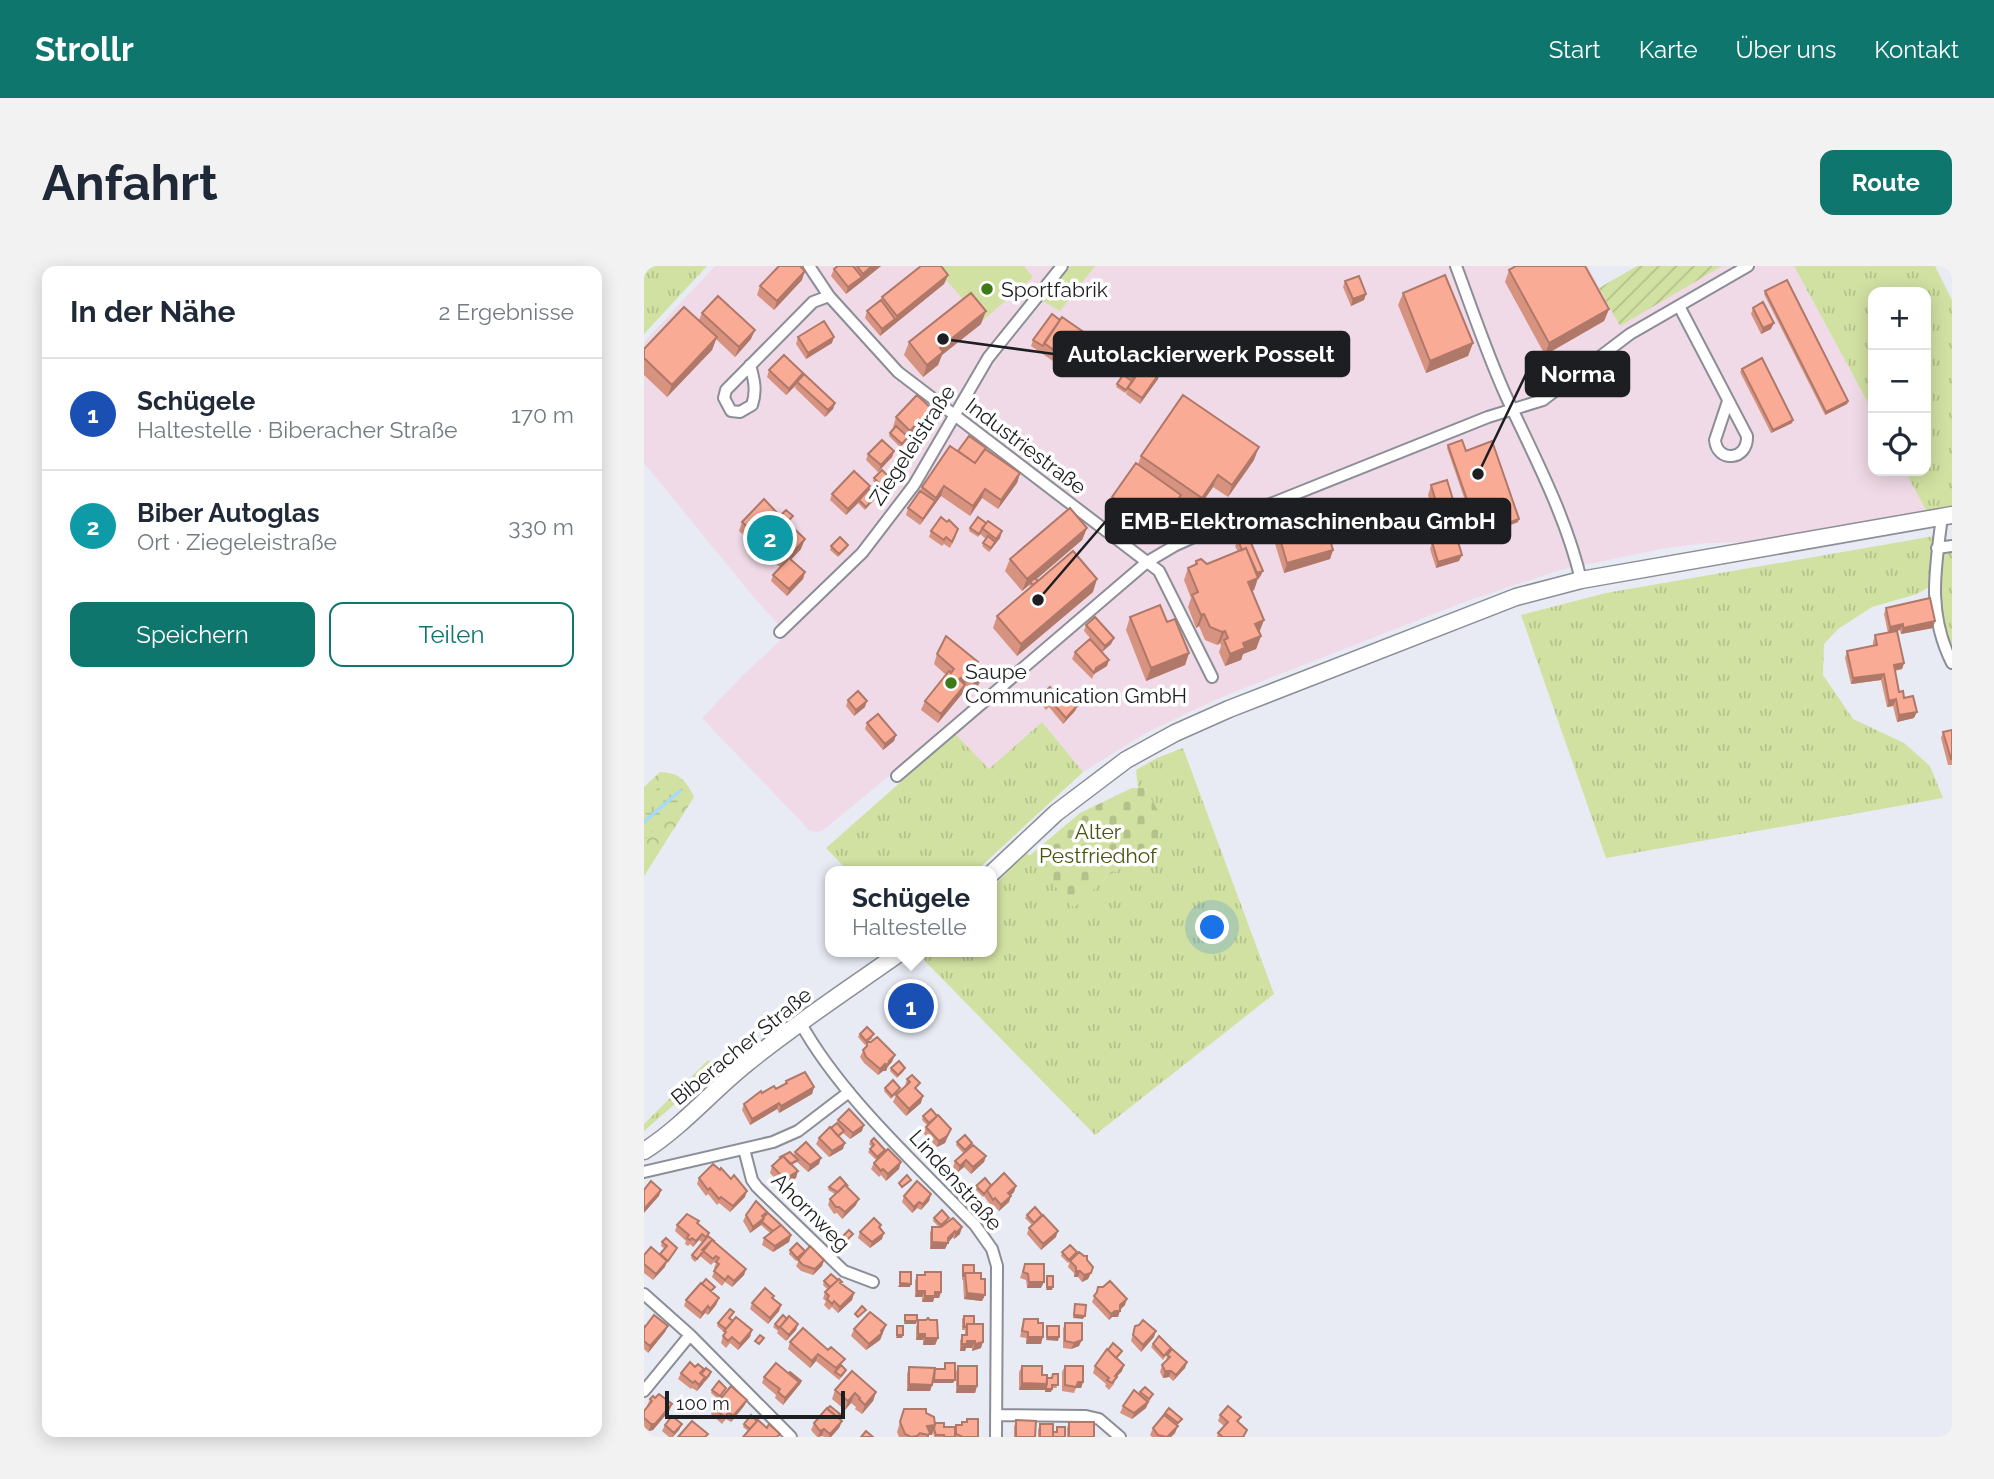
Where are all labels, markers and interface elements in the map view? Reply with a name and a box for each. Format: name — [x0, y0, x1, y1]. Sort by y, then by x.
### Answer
text: Strollr — [35, 30, 134, 69]
text: Start — [1549, 35, 1601, 64]
text: Karte — [1639, 35, 1698, 64]
text: Über uns — [1736, 35, 1836, 64]
text: Kontakt — [1874, 35, 1959, 64]
button: Route — [1820, 150, 1952, 215]
text: Anfahrt — [42, 154, 218, 211]
place label: Sportfabrik — [1001, 277, 1108, 302]
marker: Sportfabrik — [979, 281, 995, 297]
map controls — [1868, 287, 1931, 476]
button: + — [1868, 287, 1931, 350]
text: In der Nähe — [70, 294, 235, 329]
text: 2 Ergebnisse — [438, 298, 574, 325]
callout: Autolackierwerk Posselt — [1054, 332, 1349, 376]
text: Autolackierwerk Posselt — [1067, 340, 1335, 367]
button: − — [1868, 350, 1931, 413]
callout: Norma — [1526, 352, 1629, 396]
text: Norma — [1541, 360, 1615, 387]
street label: Ziegeleistraße — [864, 380, 960, 510]
text: Schügele — [137, 386, 255, 416]
street label: Industriestraße — [961, 393, 1091, 499]
text: 1 — [87, 401, 99, 428]
text: 170 m — [511, 401, 574, 428]
button: locate — [1868, 413, 1931, 476]
text: Haltestelle · Biberacher Straße — [137, 416, 458, 443]
text: Biber Autoglas — [137, 498, 320, 528]
callout: EMB-Elektromaschinenbau GmbH — [1106, 499, 1510, 543]
text: EMB-Elektromaschinenbau GmbH — [1120, 507, 1496, 534]
pin: 2 — [747, 512, 793, 564]
text: 2 — [87, 513, 99, 540]
text: 330 m — [508, 513, 574, 540]
text: Ort · Ziegeleistraße — [137, 528, 337, 555]
button: Speichern — [70, 602, 315, 667]
button: Teilen — [329, 602, 574, 667]
place label: Saupe Communication GmbH — [965, 659, 1187, 708]
marker: Saupe Communication GmbH — [943, 675, 959, 691]
park label: Alter Pestfriedhof — [1039, 819, 1158, 868]
popup — [825, 866, 997, 957]
text: Schügele — [852, 883, 970, 913]
your location — [1195, 910, 1229, 944]
text: Haltestelle — [852, 913, 967, 940]
pin: 1 — [888, 980, 934, 1032]
street label: Biberacher Straße — [666, 982, 816, 1110]
street label: Lindenstraße — [904, 1125, 1008, 1235]
street label: Ahornweg — [767, 1168, 855, 1256]
scale bar — [665, 1388, 845, 1420]
text: 100 m — [676, 1392, 730, 1414]

